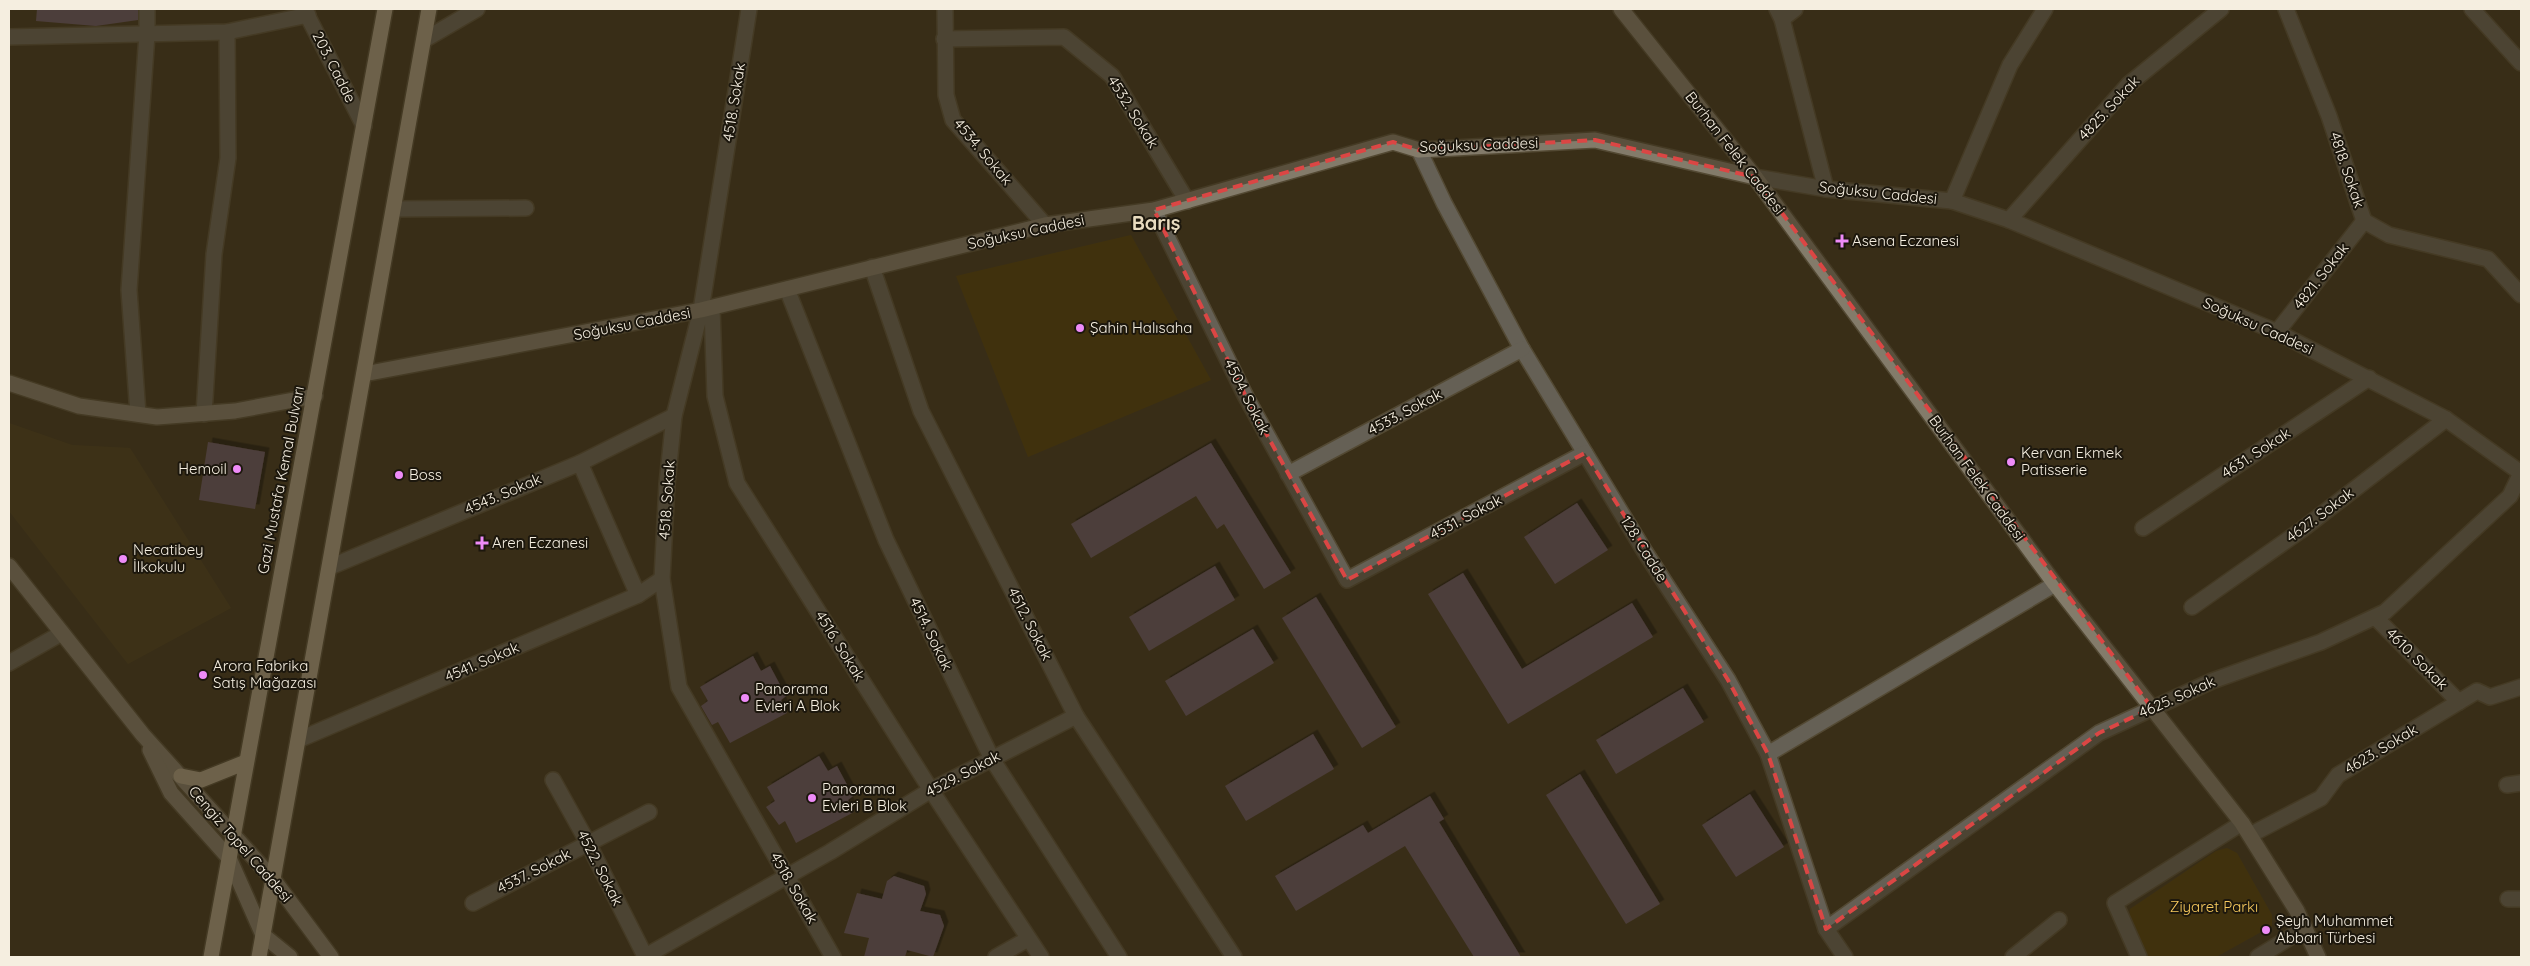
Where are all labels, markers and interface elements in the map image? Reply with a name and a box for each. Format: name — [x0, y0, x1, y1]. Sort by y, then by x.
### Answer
street label: 203. Cadde — [308, 28, 360, 106]
street label: 4518. Sokak — [718, 61, 749, 143]
street label: 4825. Sokak — [2074, 71, 2143, 144]
street label: 4532. Sokak — [1104, 72, 1163, 151]
street label: Burhan Felek Caddesi — [1681, 87, 1789, 218]
street label: 4534. Sokak — [950, 114, 1017, 189]
street label: 4818. Sokak — [2326, 129, 2369, 210]
street label: Soğuksu Caddesi — [1419, 133, 1539, 156]
street label: Soğuksu Caddesi — [1818, 177, 1938, 208]
street label: Soğuksu Caddesi — [966, 210, 1086, 253]
district label: Barış — [1132, 210, 1180, 235]
place label: Asena Eczanesi — [1852, 231, 1959, 250]
marker: Asena Eczanesi — [1836, 235, 1848, 247]
street label: 4821. Sokak — [2289, 239, 2352, 313]
street label: Soğuksu Caddesi — [2200, 293, 2316, 358]
street label: Soğuksu Caddesi — [572, 303, 692, 344]
place label: Şahin Halısaha — [1090, 318, 1192, 337]
marker: Şahin Halısaha — [1074, 322, 1086, 334]
street label: 4504. Sokak — [1220, 356, 1275, 438]
street label: Gazi Mustafa Kemal Bulvarı — [253, 384, 308, 575]
street label: 4533. Sokak — [1364, 384, 1445, 439]
street label: Burhan Felek Caddesi — [1925, 411, 2029, 544]
street label: 4631. Sokak — [2218, 423, 2294, 482]
place label: Kervan Ekmek Patisserie — [2021, 443, 2122, 479]
marker: Kervan Ekmek Patisserie — [2005, 456, 2017, 468]
place label: Hemoil — [178, 459, 227, 478]
street label: 4518. Sokak — [654, 460, 679, 540]
marker: Hemoil — [231, 463, 243, 475]
place label: Boss — [409, 465, 442, 484]
marker: Boss — [393, 469, 405, 481]
street label: 4543. Sokak — [462, 469, 544, 518]
street label: 4627. Sokak — [2282, 483, 2357, 546]
street label: 4531. Sokak — [1426, 490, 1505, 543]
street label: 128. Cadde — [1617, 512, 1672, 585]
place label: Aren Eczanesi — [492, 533, 588, 552]
marker: Aren Eczanesi — [476, 537, 488, 549]
place label: Necatibey İlkokulu — [133, 540, 204, 576]
marker: Necatibey İlkokulu — [117, 553, 129, 565]
street label: 4512. Sokak — [1004, 584, 1057, 663]
street label: 4514. Sokak — [906, 594, 957, 673]
street label: 4516. Sokak — [811, 607, 869, 684]
street label: 4610. Sokak — [2382, 624, 2452, 694]
street label: 4541. Sokak — [442, 637, 522, 686]
place label: Arora Fabrika Satış Mağazası — [213, 656, 316, 692]
marker: Arora Fabrika Satış Mağazası — [197, 669, 209, 681]
street label: 4625. Sokak — [2136, 671, 2218, 722]
place label: Panorama Evleri A Blok — [755, 679, 840, 715]
marker: Panorama Evleri A Blok — [739, 692, 751, 704]
street label: 4623. Sokak — [2341, 719, 2421, 778]
street label: 4529. Sokak — [922, 746, 1003, 801]
place label: Panorama Evleri B Blok — [822, 779, 907, 815]
street label: Cengiz Topel Caddesi — [185, 782, 296, 906]
marker: Panorama Evleri B Blok — [806, 792, 818, 804]
street label: 4522. Sokak — [573, 827, 628, 909]
street label: 4537. Sokak — [494, 844, 574, 897]
street label: 4518. Sokak — [766, 849, 822, 927]
park label: Ziyaret Parkı — [2170, 897, 2258, 916]
place label: Şeyh Muhammet Abbari Türbesi — [2276, 911, 2393, 947]
marker: Şeyh Muhammet Abbari Türbesi — [2260, 924, 2272, 936]

